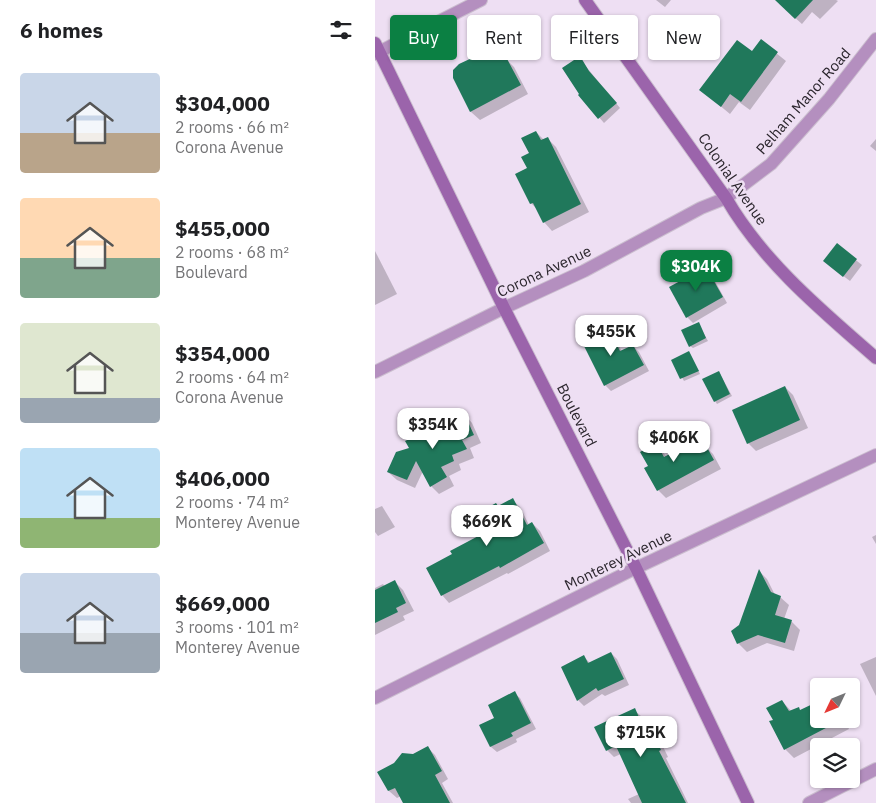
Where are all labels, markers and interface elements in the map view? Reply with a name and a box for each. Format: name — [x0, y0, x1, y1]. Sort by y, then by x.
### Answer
chip: Buy — [390, 15, 457, 60]
chip: Rent — [467, 15, 541, 60]
chip: Filters — [551, 15, 638, 60]
chip: New — [648, 15, 720, 60]
text: 6 homes — [20, 16, 103, 44]
icon: filters — [327, 16, 355, 44]
street label: Pelham Manor Road — [752, 44, 854, 158]
text: $304,000 — [175, 89, 270, 117]
icon: home — [60, 93, 120, 153]
text: 2 rooms · 66 m² — [175, 117, 289, 137]
street label: Colonial Avenue — [694, 129, 772, 229]
text: Corona Avenue — [175, 137, 283, 157]
text: $455,000 — [175, 214, 270, 242]
icon: home — [60, 218, 120, 278]
street label: Corona Avenue — [494, 241, 594, 301]
text: 2 rooms · 68 m² — [175, 242, 289, 262]
pin: $304K — [661, 250, 731, 292]
text: $304K — [671, 256, 721, 276]
text: Boulevard — [175, 262, 248, 282]
pin: $455K — [576, 314, 646, 357]
text: $455K — [586, 321, 636, 341]
text: $354,000 — [175, 339, 270, 367]
icon: home — [60, 343, 120, 403]
text: 2 rooms · 64 m² — [175, 367, 289, 387]
street label: Boulevard — [553, 380, 601, 450]
text: Corona Avenue — [175, 387, 283, 407]
pin: $354K — [398, 408, 468, 450]
text: $354K — [408, 414, 458, 434]
pin: $406K — [639, 420, 709, 463]
text: $406K — [649, 427, 699, 447]
text: $406,000 — [175, 464, 270, 492]
icon: home — [60, 468, 120, 528]
text: 2 rooms · 74 m² — [175, 492, 289, 512]
pin: $669K — [452, 504, 522, 547]
text: $669K — [462, 511, 512, 531]
text: Monterey Avenue — [175, 512, 300, 532]
street label: Monterey Avenue — [561, 526, 675, 594]
text: $669,000 — [175, 589, 270, 617]
icon: home — [60, 593, 120, 653]
text: 3 rooms · 101 m² — [175, 617, 299, 637]
text: Monterey Avenue — [175, 637, 300, 657]
north arrow — [810, 678, 860, 728]
map controls — [810, 678, 860, 788]
pin: $715K — [606, 716, 676, 758]
text: $715K — [616, 722, 666, 742]
button: layers — [810, 738, 860, 788]

